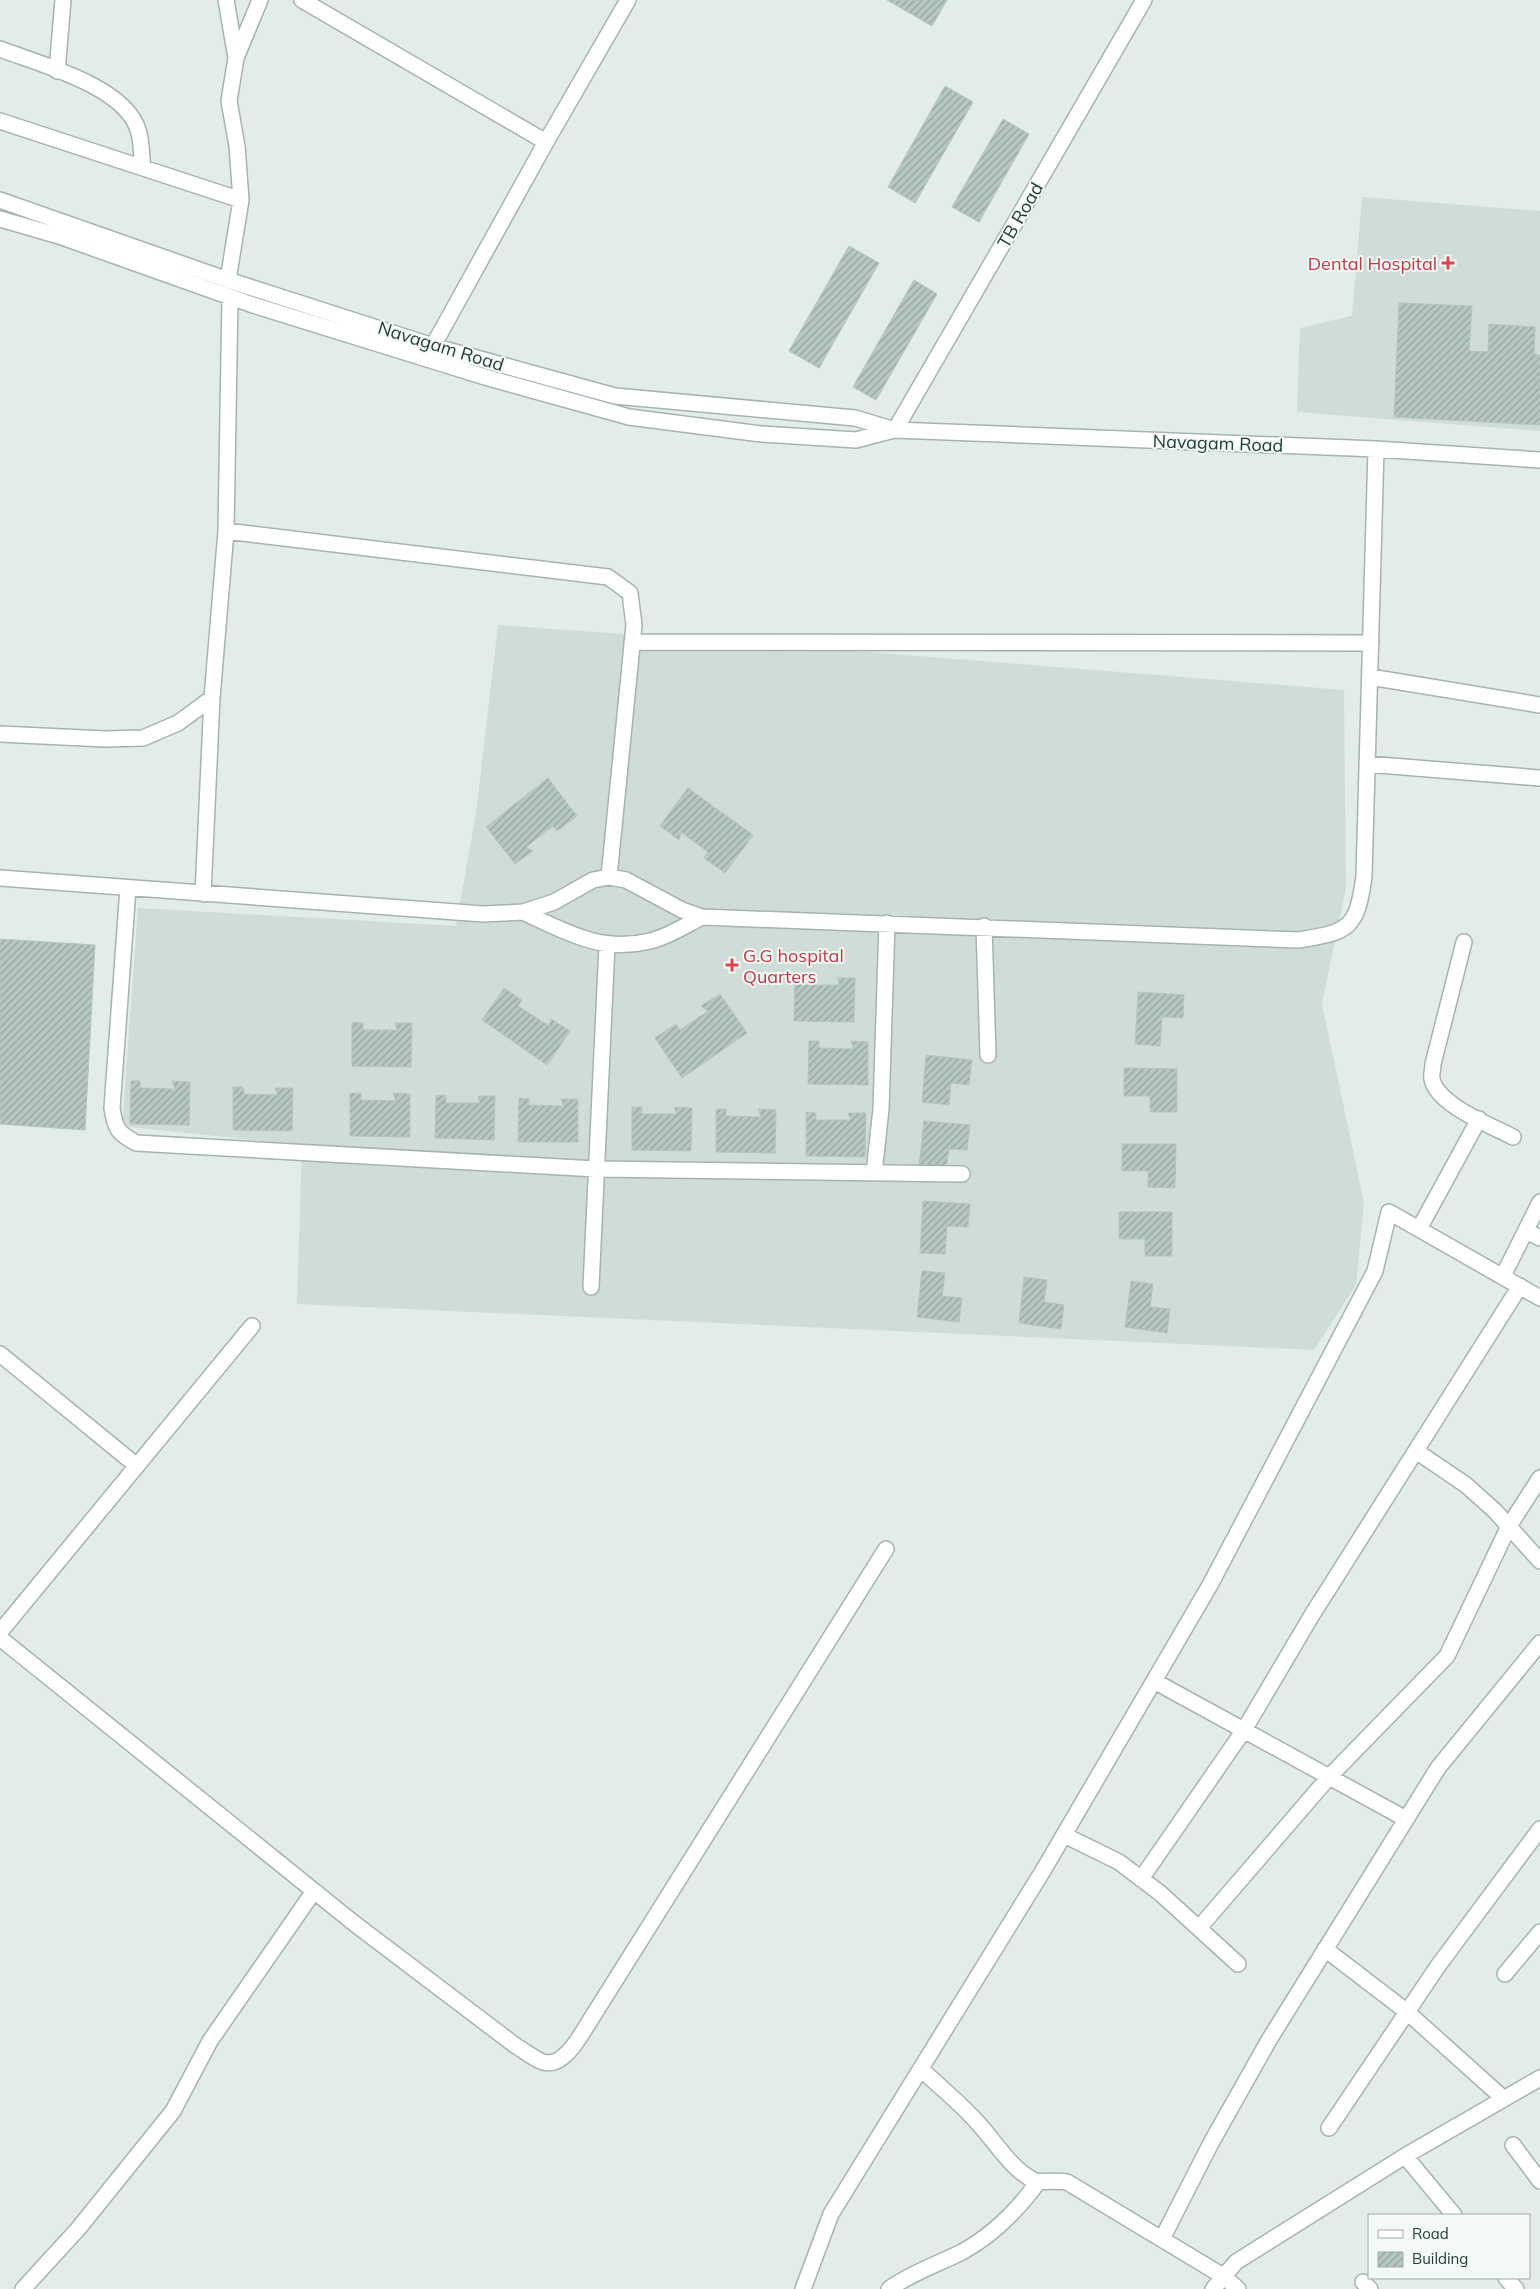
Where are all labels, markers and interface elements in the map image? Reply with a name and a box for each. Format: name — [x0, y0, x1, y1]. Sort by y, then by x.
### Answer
street label: TB Road — [992, 178, 1048, 252]
place label: Dental Hospital — [1308, 252, 1437, 275]
marker: Dental Hospital — [1441, 256, 1455, 270]
street label: Navagam Road — [375, 316, 507, 376]
street label: Navagam Road — [1152, 429, 1284, 457]
place label: G.G hospital Quarters — [743, 944, 844, 988]
marker: G.G hospital Quarters — [725, 958, 739, 972]
legend — [1368, 2214, 1530, 2279]
text: Road — [1412, 2224, 1449, 2243]
text: Building — [1412, 2249, 1468, 2268]

